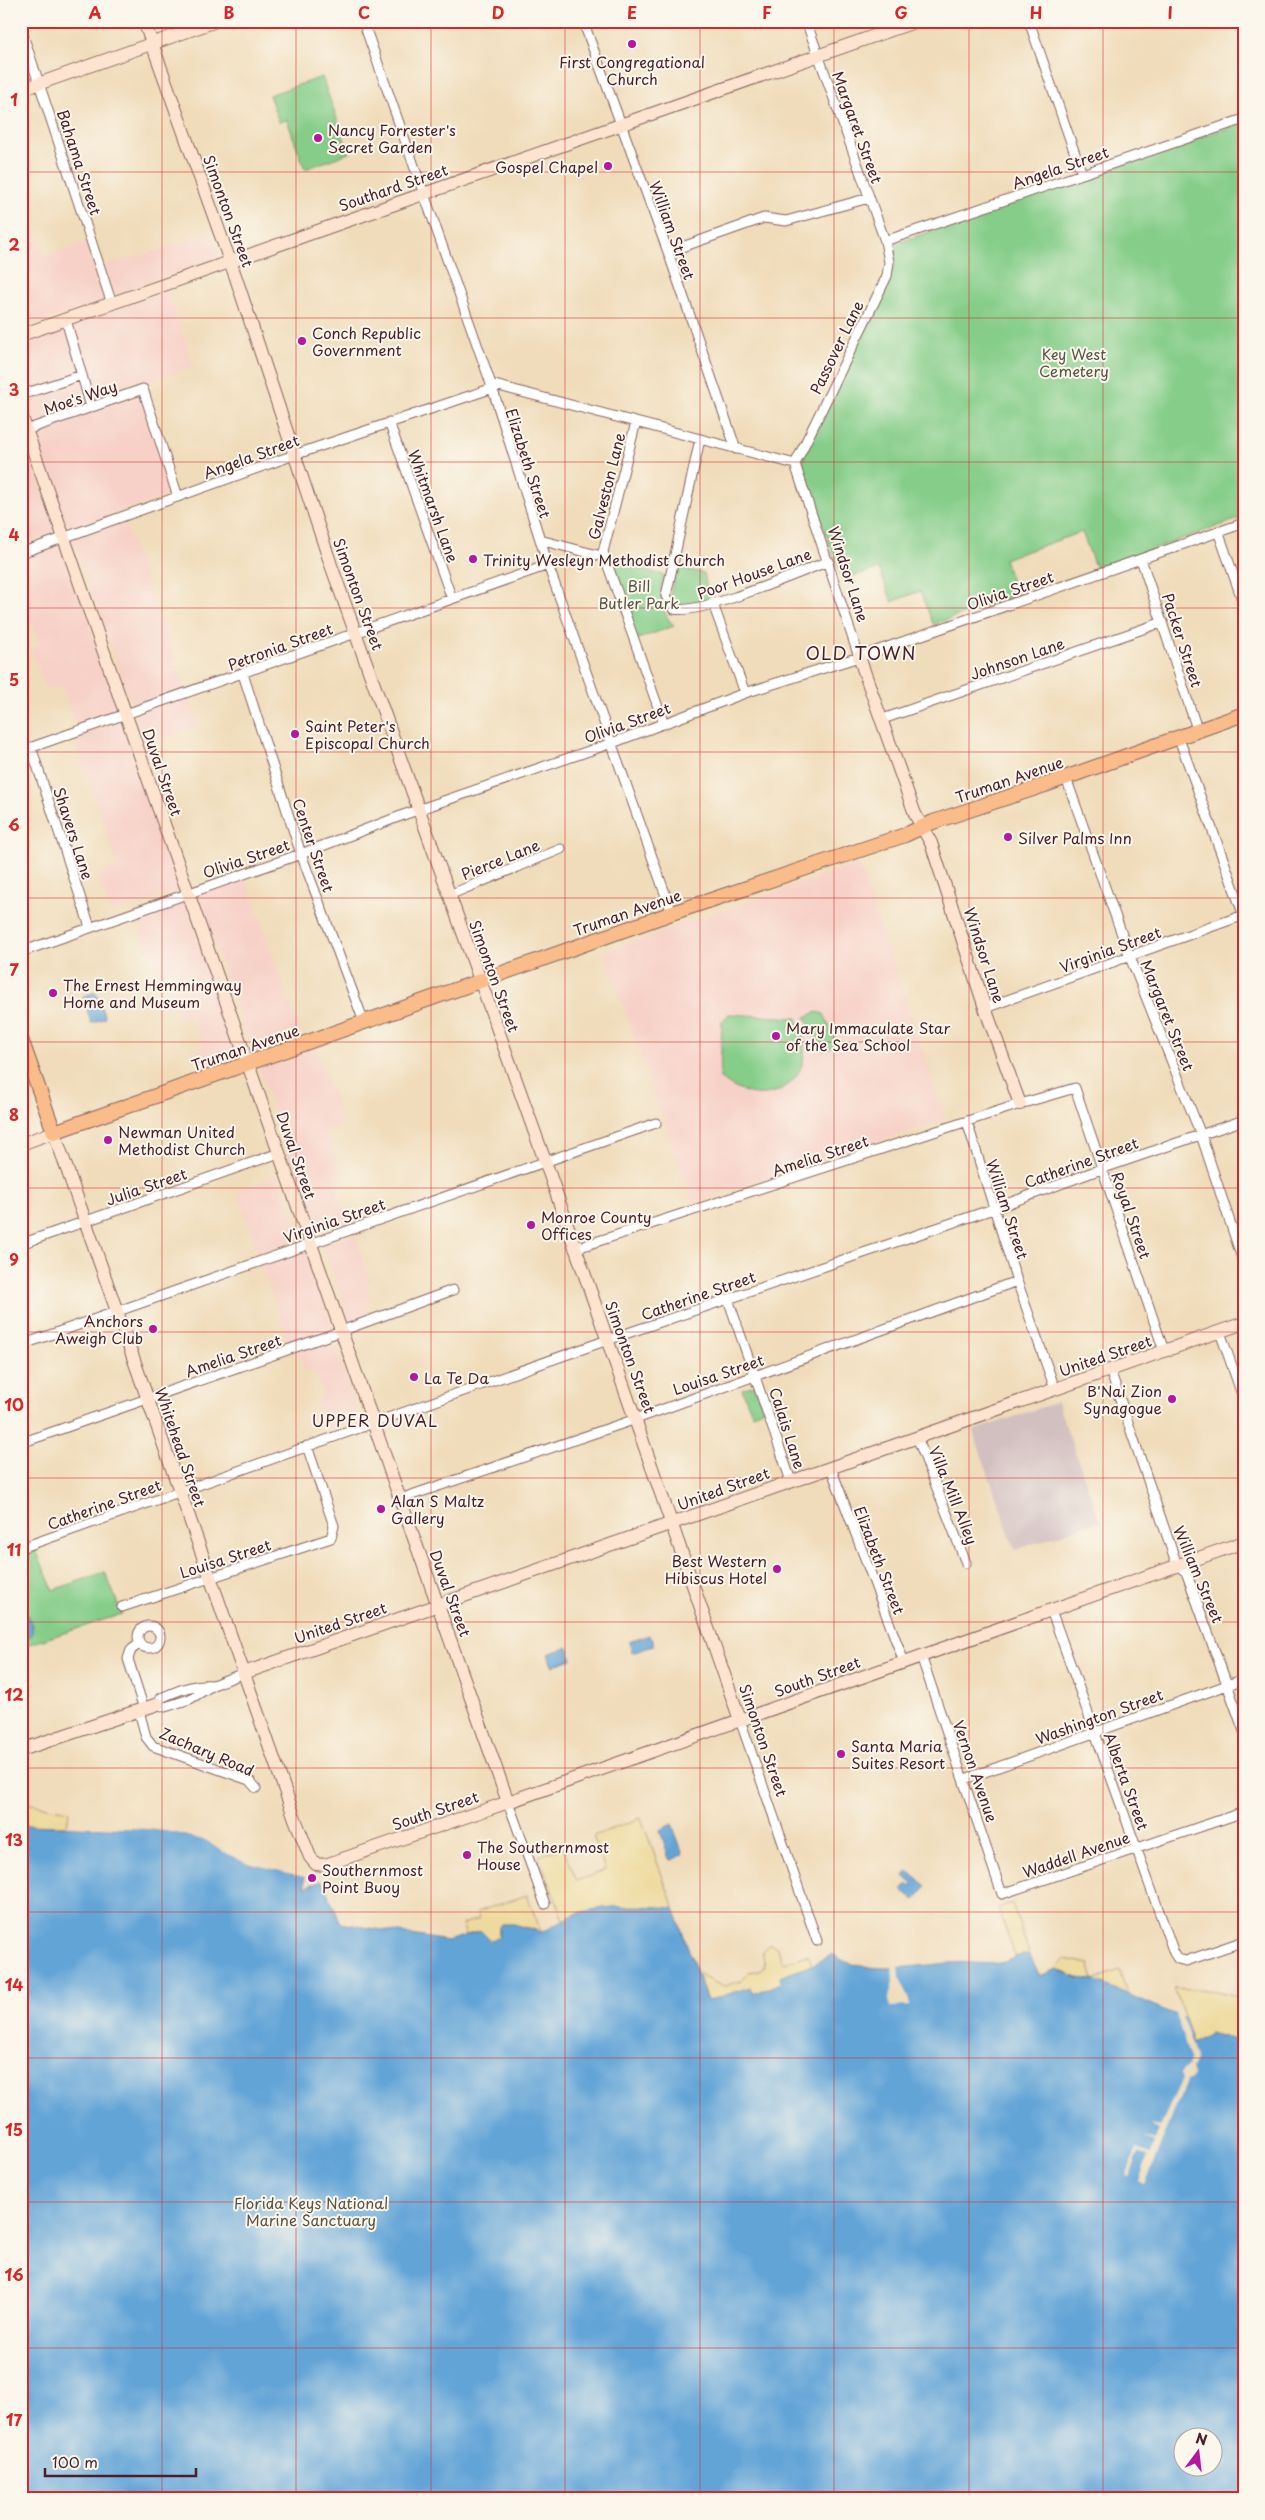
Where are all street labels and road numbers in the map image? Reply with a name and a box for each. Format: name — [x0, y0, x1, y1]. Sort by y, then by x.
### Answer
street label: Margaret Street — [827, 68, 889, 186]
street label: Bahama Street — [52, 106, 108, 218]
street label: Angela Street — [1009, 140, 1111, 194]
street label: Simonton Street — [198, 152, 260, 270]
street label: Southard Street — [335, 158, 451, 216]
street label: William Street — [644, 177, 702, 283]
street label: Passover Lane — [803, 296, 869, 398]
street label: Moe's Way — [40, 374, 120, 420]
street label: Elizabeth Street — [500, 405, 558, 521]
street label: Angela Street — [200, 428, 302, 484]
street label: Galveston Lane — [582, 430, 630, 542]
street label: Whitmarsh Lane — [403, 446, 465, 566]
street label: Windsor Lane — [823, 523, 875, 625]
street label: Simonton Street — [328, 535, 390, 653]
street label: Poor House Lane — [694, 542, 814, 604]
street label: Olivia Street — [963, 564, 1057, 616]
street label: Packer Street — [1157, 590, 1209, 690]
street label: Petronia Street — [224, 616, 336, 676]
street label: Johnson Lane — [967, 631, 1067, 685]
street label: Olivia Street — [581, 696, 673, 748]
street label: Duval Street — [137, 725, 189, 819]
street label: Truman Avenue — [952, 750, 1066, 808]
street label: Shavers Lane — [48, 784, 100, 882]
street label: Center Street — [287, 795, 341, 895]
street label: Olivia Street — [199, 832, 293, 884]
street label: Pierce Lane — [457, 833, 543, 885]
street label: Truman Avenue — [570, 883, 684, 941]
street label: Windsor Lane — [959, 904, 1011, 1006]
street label: Simonton Street — [464, 917, 526, 1035]
street label: Virginia Street — [1056, 920, 1164, 978]
street label: Margaret Street — [1135, 956, 1201, 1074]
street label: Truman Avenue — [188, 1018, 302, 1076]
street label: Duval Street — [271, 1108, 323, 1202]
street label: Amelia Street — [769, 1129, 871, 1181]
street label: Catherine Street — [1021, 1131, 1141, 1193]
street label: William Street — [981, 1156, 1035, 1262]
street label: Julia Street — [102, 1161, 190, 1211]
street label: Royal Street — [1106, 1168, 1158, 1262]
street label: Virginia Street — [280, 1192, 388, 1248]
street label: Catherine Street — [638, 1265, 758, 1325]
street label: Simonton Street — [600, 1298, 662, 1416]
street label: Amelia Street — [182, 1328, 284, 1382]
street label: United Street — [1056, 1328, 1154, 1382]
street label: Louisa Street — [669, 1348, 767, 1400]
street label: Whitehead Street — [150, 1384, 212, 1510]
street label: Calais Lane — [764, 1384, 812, 1472]
street label: Villa Mill Alley — [924, 1442, 984, 1548]
street label: United Street — [674, 1461, 772, 1515]
street label: Catherine Street — [44, 1473, 164, 1535]
street label: Elizabeth Street — [849, 1503, 911, 1617]
street label: William Street — [1168, 1522, 1230, 1626]
street label: Louisa Street — [176, 1532, 274, 1584]
street label: Duval Street — [425, 1546, 477, 1640]
street label: United Street — [291, 1595, 389, 1649]
street label: South Street — [771, 1650, 863, 1702]
street label: Simonton Street — [734, 1681, 794, 1799]
street label: Washington Street — [1032, 1682, 1166, 1750]
street label: Vernon Avenue — [948, 1717, 1004, 1825]
street label: Zachary Road — [156, 1721, 258, 1781]
street label: Alberta Street — [1099, 1729, 1155, 1833]
street label: South Street — [389, 1784, 481, 1836]
street label: Waddell Avenue — [1019, 1825, 1133, 1883]

